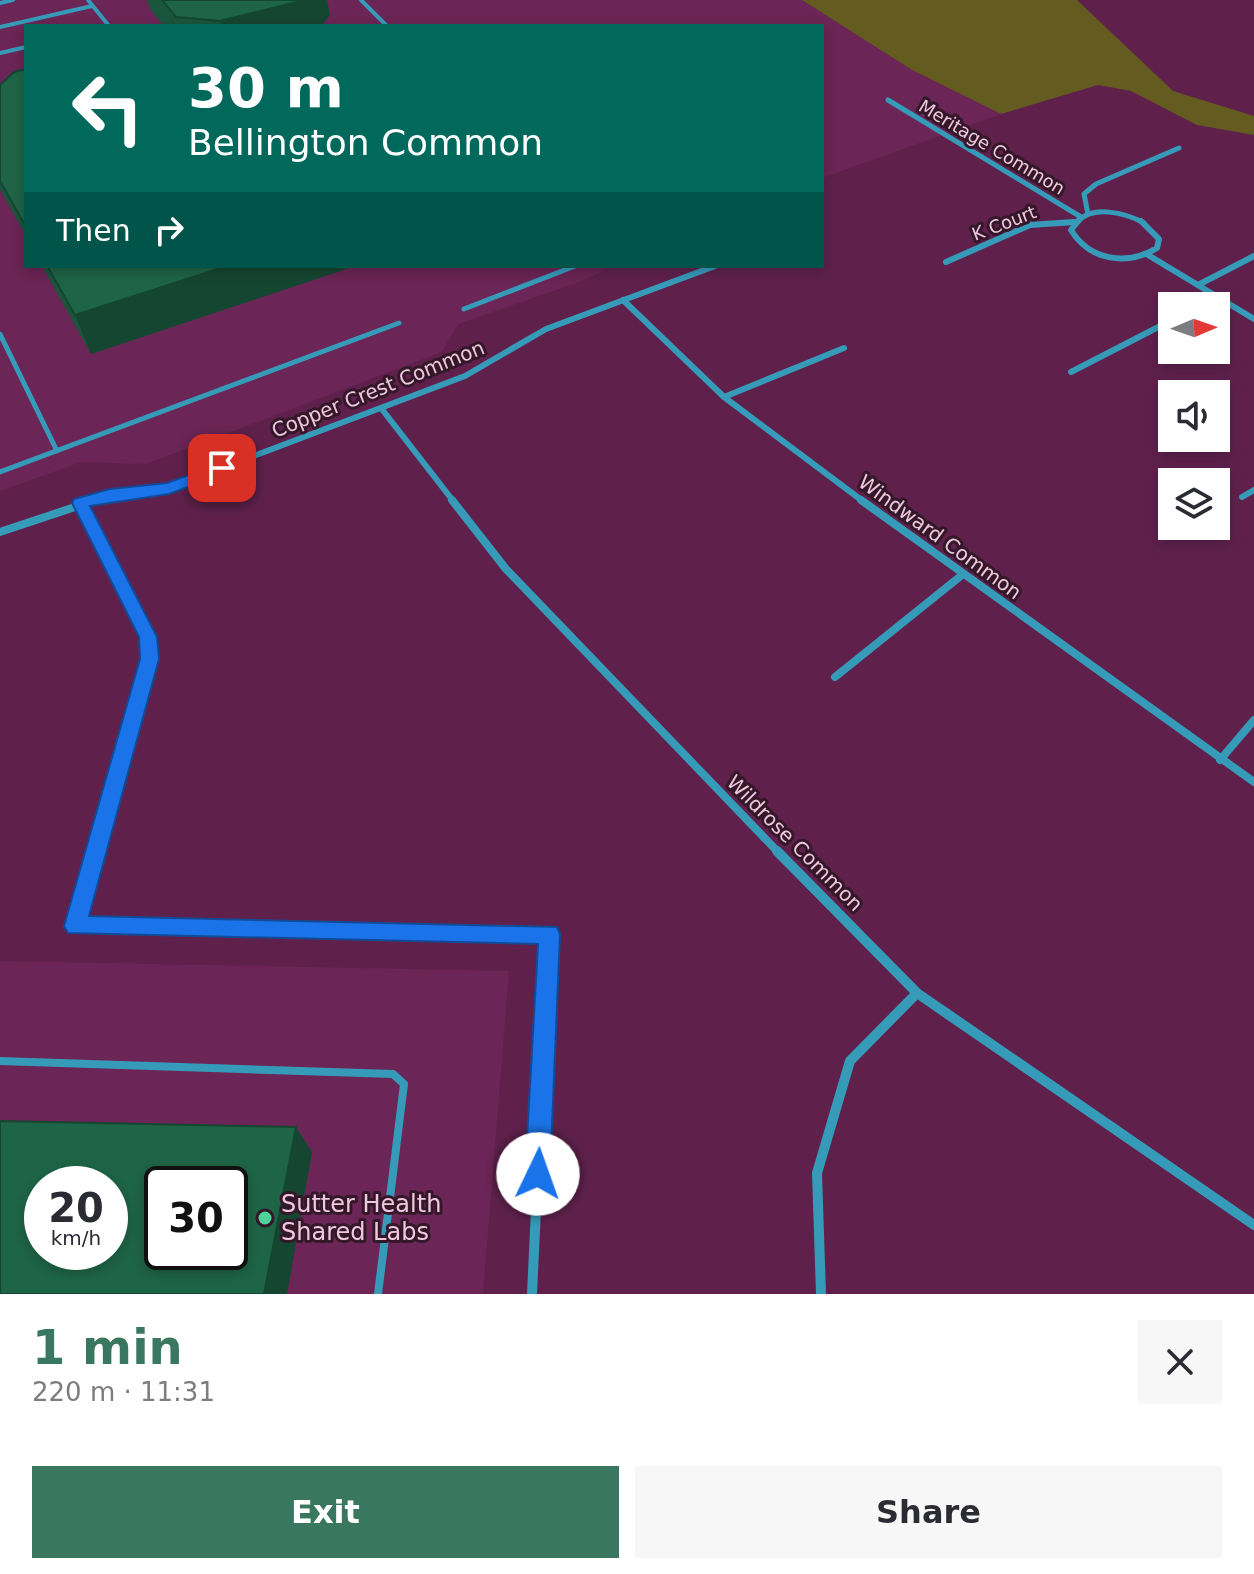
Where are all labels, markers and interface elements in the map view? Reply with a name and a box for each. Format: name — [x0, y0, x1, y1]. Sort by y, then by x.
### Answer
text: 30 m — [188, 55, 344, 120]
icon: left — [56, 56, 160, 160]
street label: Meritage Common — [915, 95, 1069, 199]
text: Bellington Common — [188, 122, 543, 163]
street label: K Court — [969, 201, 1039, 245]
icon: right — [147, 208, 191, 252]
text: Then — [56, 213, 131, 248]
north arrow — [1158, 292, 1230, 364]
map controls — [1158, 292, 1230, 540]
street label: Copper Crest Common — [268, 335, 488, 443]
button: sound — [1158, 380, 1230, 452]
pin — [188, 434, 256, 502]
icon: arrive — [200, 446, 244, 490]
button: layers — [1158, 468, 1230, 540]
street label: Windward Common — [854, 470, 1026, 604]
street label: Wildrose Common — [722, 770, 868, 916]
position arrow — [496, 1132, 580, 1216]
speed limit sign: 30 — [144, 1166, 248, 1270]
text: 20 — [48, 1185, 104, 1231]
place label: Sutter Health Shared Labs — [281, 1190, 441, 1246]
marker: Sutter Health Shared Labs — [256, 1209, 274, 1227]
text: km/h — [51, 1226, 101, 1250]
text: 1 min — [32, 1319, 183, 1375]
button: close — [1138, 1320, 1222, 1404]
text: 220 m · 11:31 — [32, 1377, 215, 1407]
button: Exit — [32, 1466, 619, 1558]
button: Share — [635, 1466, 1222, 1558]

